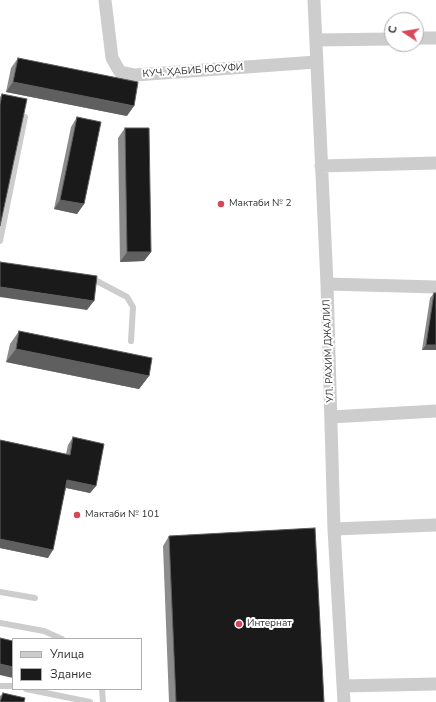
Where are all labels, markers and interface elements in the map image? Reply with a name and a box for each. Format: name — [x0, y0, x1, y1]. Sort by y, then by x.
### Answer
north arrow — [384, 12, 424, 52]
text: С — [385, 24, 401, 35]
street label: КУЧ. ҲАБИБ ЮСУФИ — [142, 61, 244, 81]
place label: Мактаби № 2 — [229, 198, 291, 210]
marker: Мактаби № 2 — [216, 199, 226, 209]
street label: УЛ. РАХИМ ДЖАЛИЛ — [321, 299, 337, 403]
place label: Мактаби № 101 — [85, 509, 159, 521]
marker: Мактаби № 101 — [72, 510, 82, 520]
place label: Интернат — [247, 618, 292, 630]
marker: Интернат — [234, 619, 244, 629]
legend — [12, 638, 142, 690]
text: Улица — [50, 646, 84, 662]
text: Здание — [50, 666, 92, 682]

